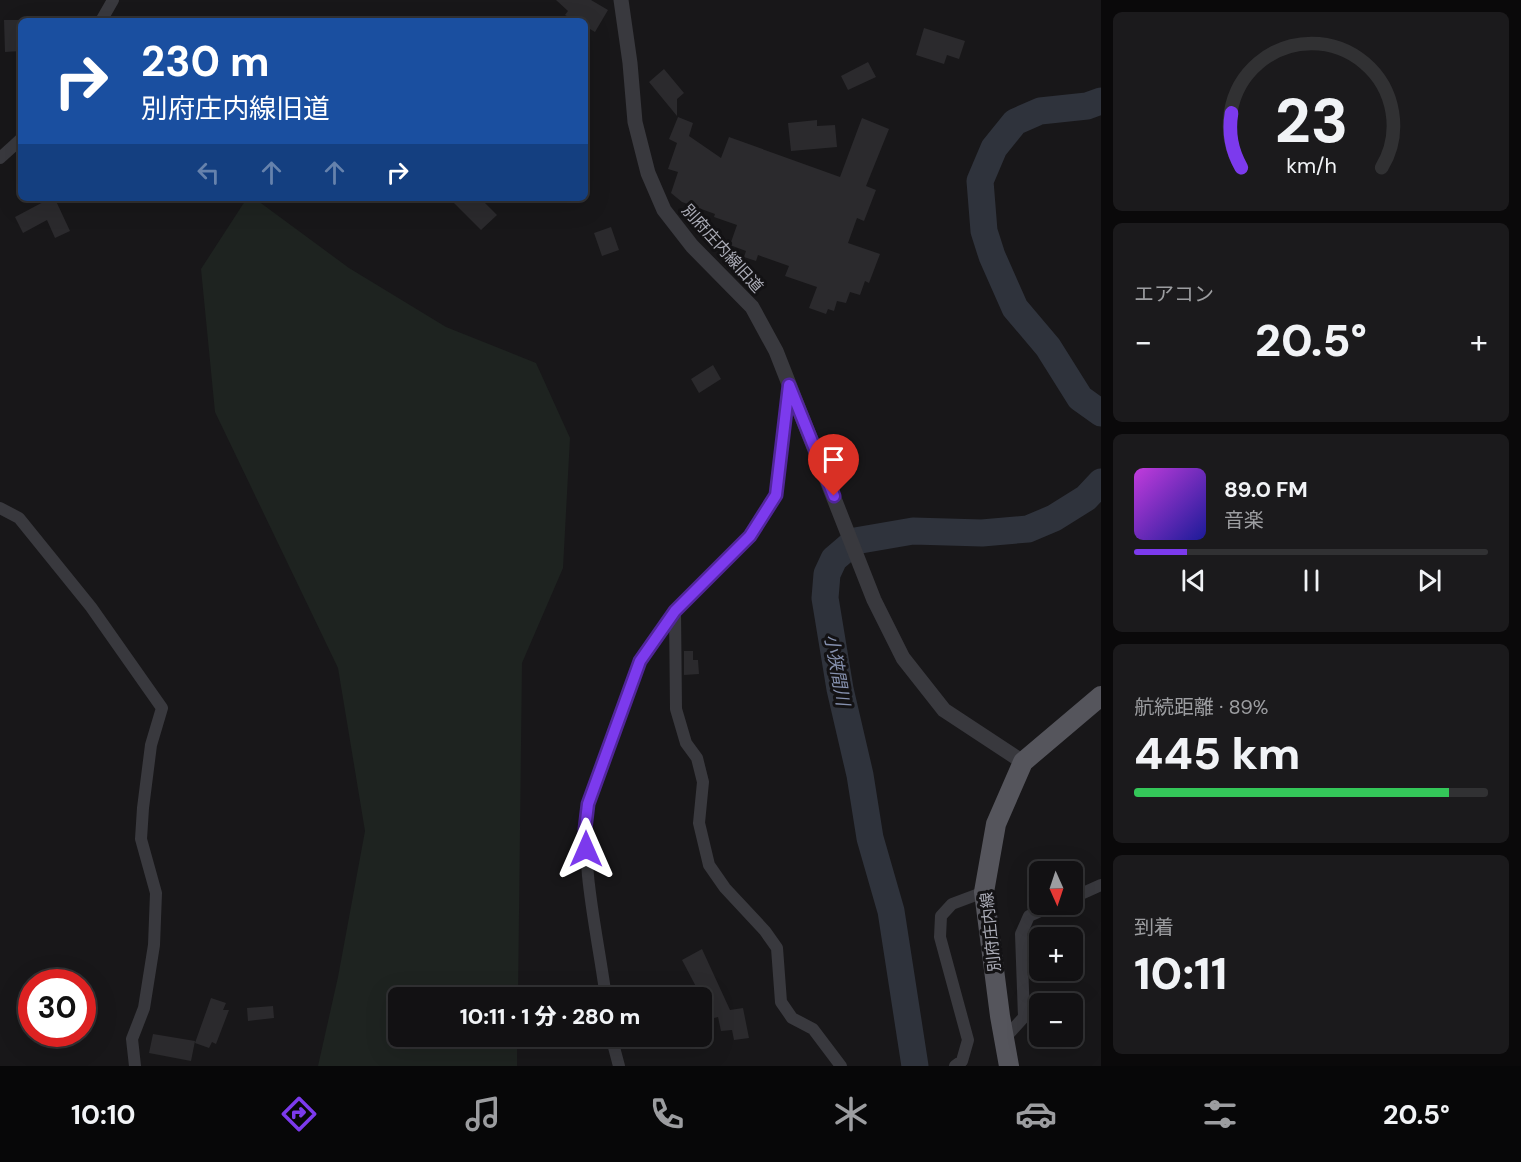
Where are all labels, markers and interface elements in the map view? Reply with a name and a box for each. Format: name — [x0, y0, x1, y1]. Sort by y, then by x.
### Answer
text: 230 m — [141, 34, 270, 89]
icon: right — [42, 42, 120, 120]
text: 23 — [1274, 81, 1348, 162]
text: 別府庄内線旧道 — [141, 91, 330, 126]
text: km/h — [1286, 153, 1336, 181]
icon: left — [192, 156, 225, 189]
icon: ahead — [255, 156, 288, 189]
icon: ahead — [318, 156, 351, 189]
icon: right — [381, 156, 414, 189]
street label: 別府庄内線旧道 — [677, 200, 768, 297]
text: エアコン — [1134, 281, 1214, 307]
text: 20.5° — [1255, 311, 1367, 370]
text: − — [1134, 320, 1152, 363]
text: + — [1470, 320, 1488, 363]
pin — [808, 434, 859, 496]
icon: arrive — [817, 443, 850, 476]
text: 89.0 FM — [1224, 475, 1308, 504]
text: 音楽 — [1224, 507, 1264, 533]
icon: previous — [1177, 564, 1210, 597]
icon: pause — [1295, 564, 1328, 597]
icon: next — [1413, 564, 1446, 597]
water label: 小狭間川 — [819, 632, 855, 710]
text: 航続距離 · 89% — [1134, 694, 1268, 720]
text: 445 km — [1134, 724, 1300, 783]
position arrow — [554, 817, 618, 881]
north arrow — [1029, 861, 1083, 915]
map controls — [1029, 861, 1083, 1047]
street label: 別府庄内線 — [976, 891, 1005, 973]
text: 到着 — [1134, 914, 1174, 940]
button: + — [1029, 927, 1083, 981]
text: 10:11 — [1134, 944, 1227, 1003]
speed limit sign: 30 — [18, 969, 96, 1047]
button: − — [1029, 993, 1083, 1047]
text: 10:11 · 1 分 · 280 m — [460, 1002, 640, 1031]
icon: directions — [278, 1093, 320, 1135]
icon: music — [462, 1093, 504, 1135]
icon: phone — [646, 1093, 688, 1135]
icon: climate — [830, 1093, 872, 1135]
icon: car — [1015, 1093, 1057, 1135]
icon: filters — [1199, 1093, 1241, 1135]
text: 10:10 — [71, 1097, 136, 1132]
text: 20.5° — [1383, 1097, 1450, 1132]

